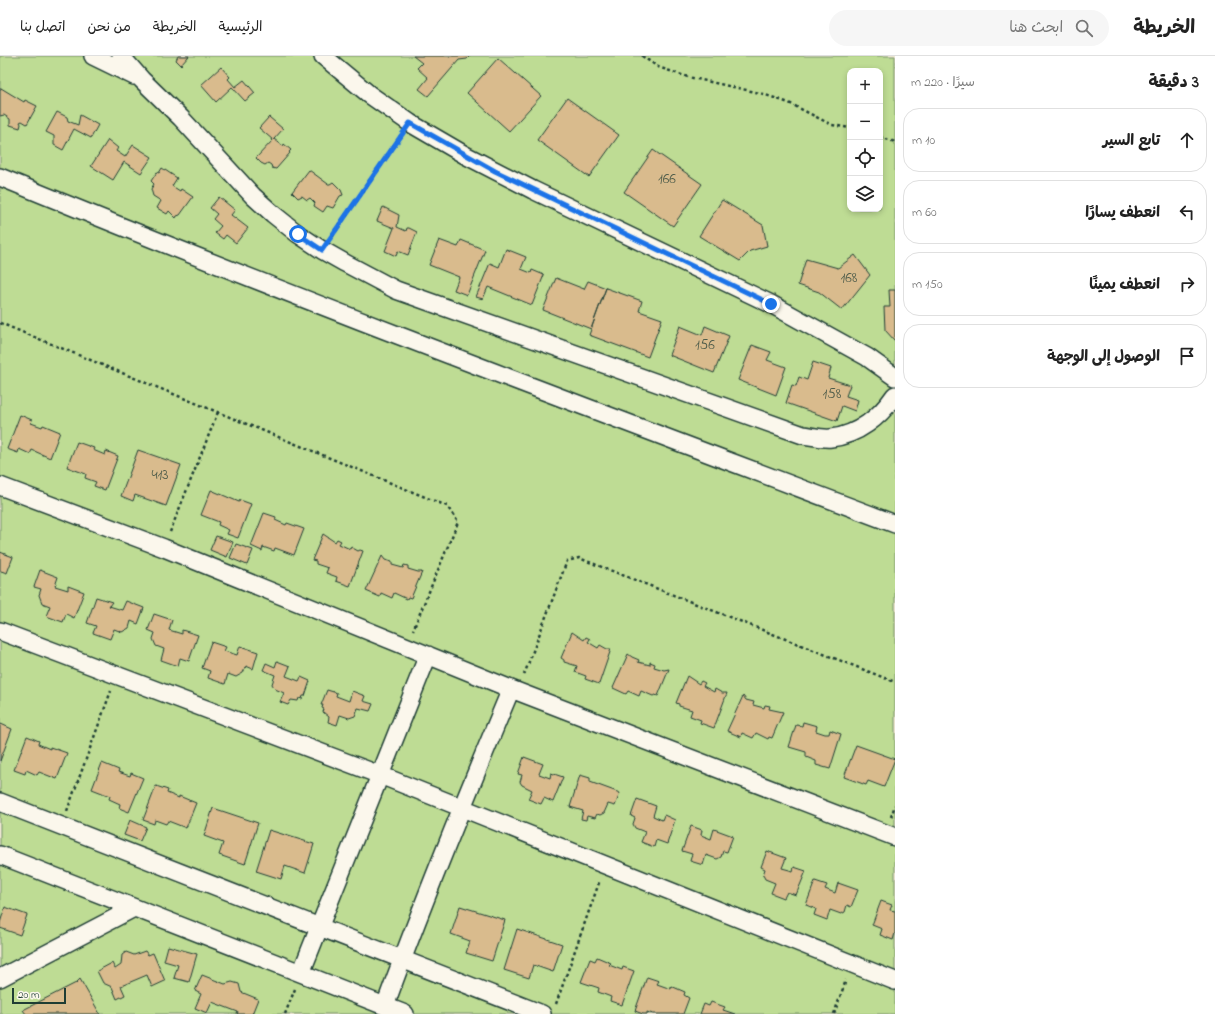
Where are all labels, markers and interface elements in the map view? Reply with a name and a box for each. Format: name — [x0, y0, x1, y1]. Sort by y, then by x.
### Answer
search box — [829, 10, 1109, 46]
text: الخريطة — [1133, 15, 1195, 42]
text: اتصل بنا — [20, 17, 65, 38]
text: من نحن — [87, 17, 131, 38]
text: الخريطة — [153, 17, 197, 38]
text: الرئيسية — [219, 17, 263, 38]
text: ابحث هنا — [1009, 17, 1063, 39]
icon: search — [1073, 17, 1095, 39]
map controls — [847, 68, 883, 212]
button: + — [847, 68, 883, 104]
text: 3 دقيقة — [1149, 70, 1199, 95]
text: سيرًا · 220 m — [911, 73, 975, 92]
button: − — [847, 104, 883, 140]
icon: ahead — [1176, 129, 1198, 151]
text: تابع السير — [1103, 130, 1160, 152]
text: 10 m — [912, 131, 935, 150]
button: locate — [847, 140, 883, 176]
house number: 166 — [658, 168, 676, 190]
button: layers — [847, 176, 883, 212]
icon: left — [1176, 201, 1198, 223]
text: انعطف يسارًا — [1085, 202, 1160, 224]
text: 60 m — [912, 203, 937, 222]
route start — [289, 225, 307, 243]
house number: 168 — [841, 267, 858, 289]
icon: right — [1176, 273, 1198, 295]
text: انعطف يمينًا — [1089, 274, 1160, 296]
text: 150 m — [912, 275, 943, 294]
route end — [762, 295, 780, 313]
house number: 156 — [695, 334, 715, 356]
icon: arrive — [1176, 345, 1198, 367]
text: الوصول إلى الوجهة — [1047, 346, 1160, 368]
house number: 158 — [823, 383, 842, 405]
house number: 413 — [151, 464, 169, 486]
scale bar — [12, 986, 66, 1005]
text: 20 m — [18, 987, 40, 1003]

